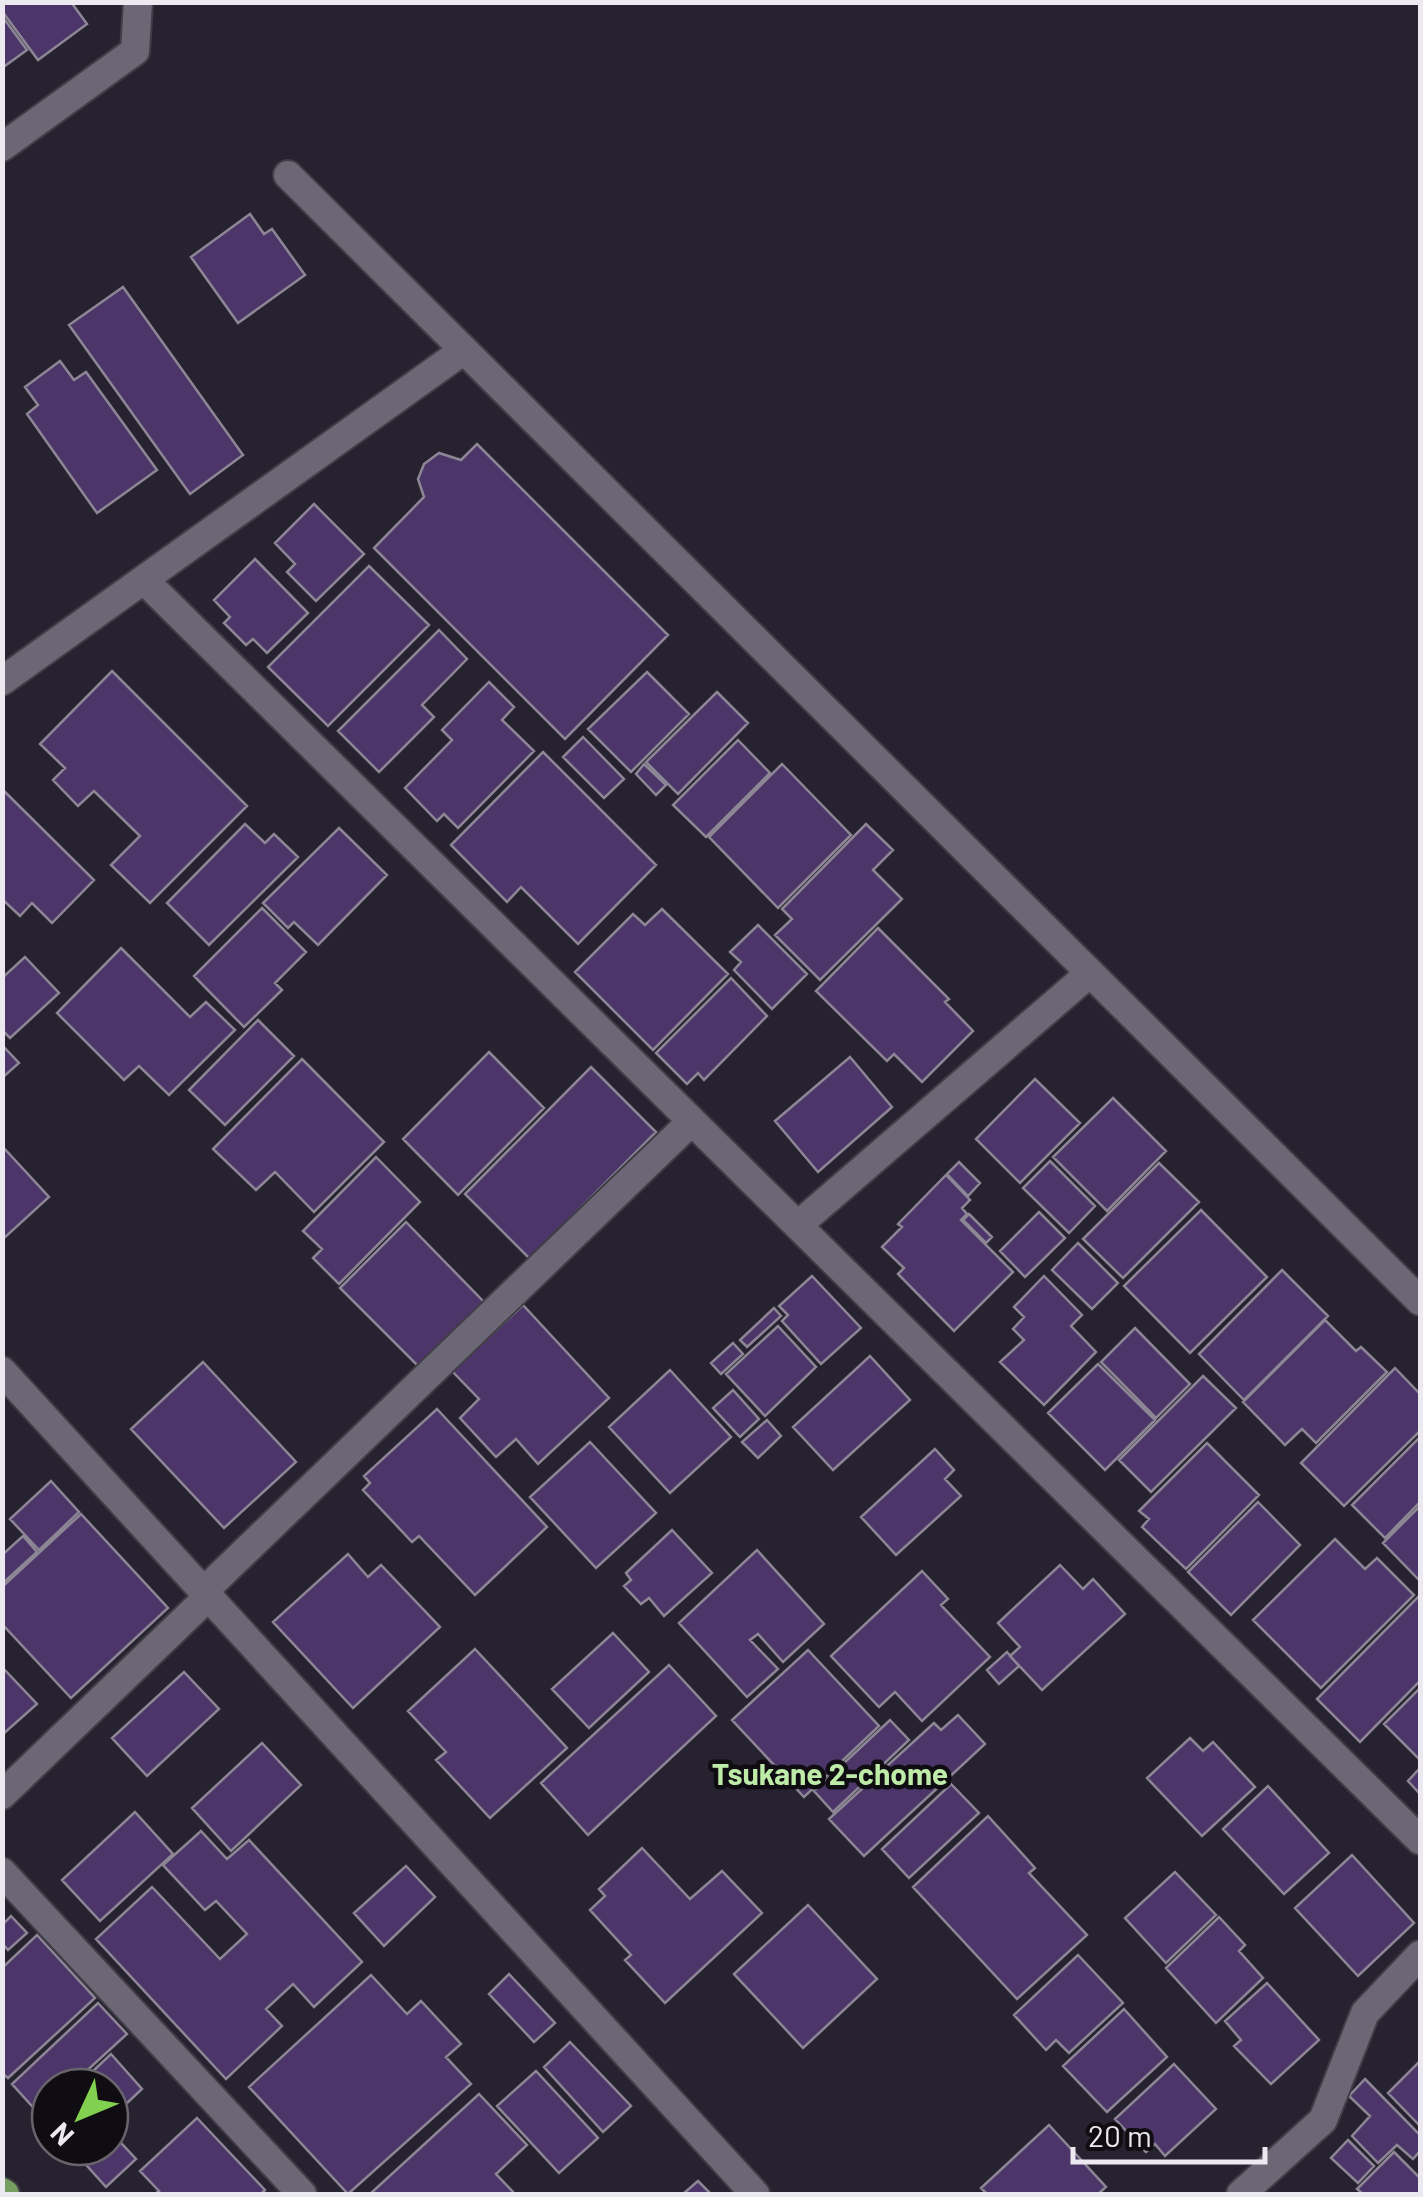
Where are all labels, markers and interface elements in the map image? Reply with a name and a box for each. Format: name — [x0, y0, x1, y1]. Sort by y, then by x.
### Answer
district label: Tsukane 2-chome — [712, 1755, 948, 1791]
north arrow — [30, 2067, 130, 2167]
scale bar — [1073, 2102, 1266, 2164]
text: N — [43, 2117, 80, 2154]
text: 20 m — [1088, 2117, 1152, 2153]

